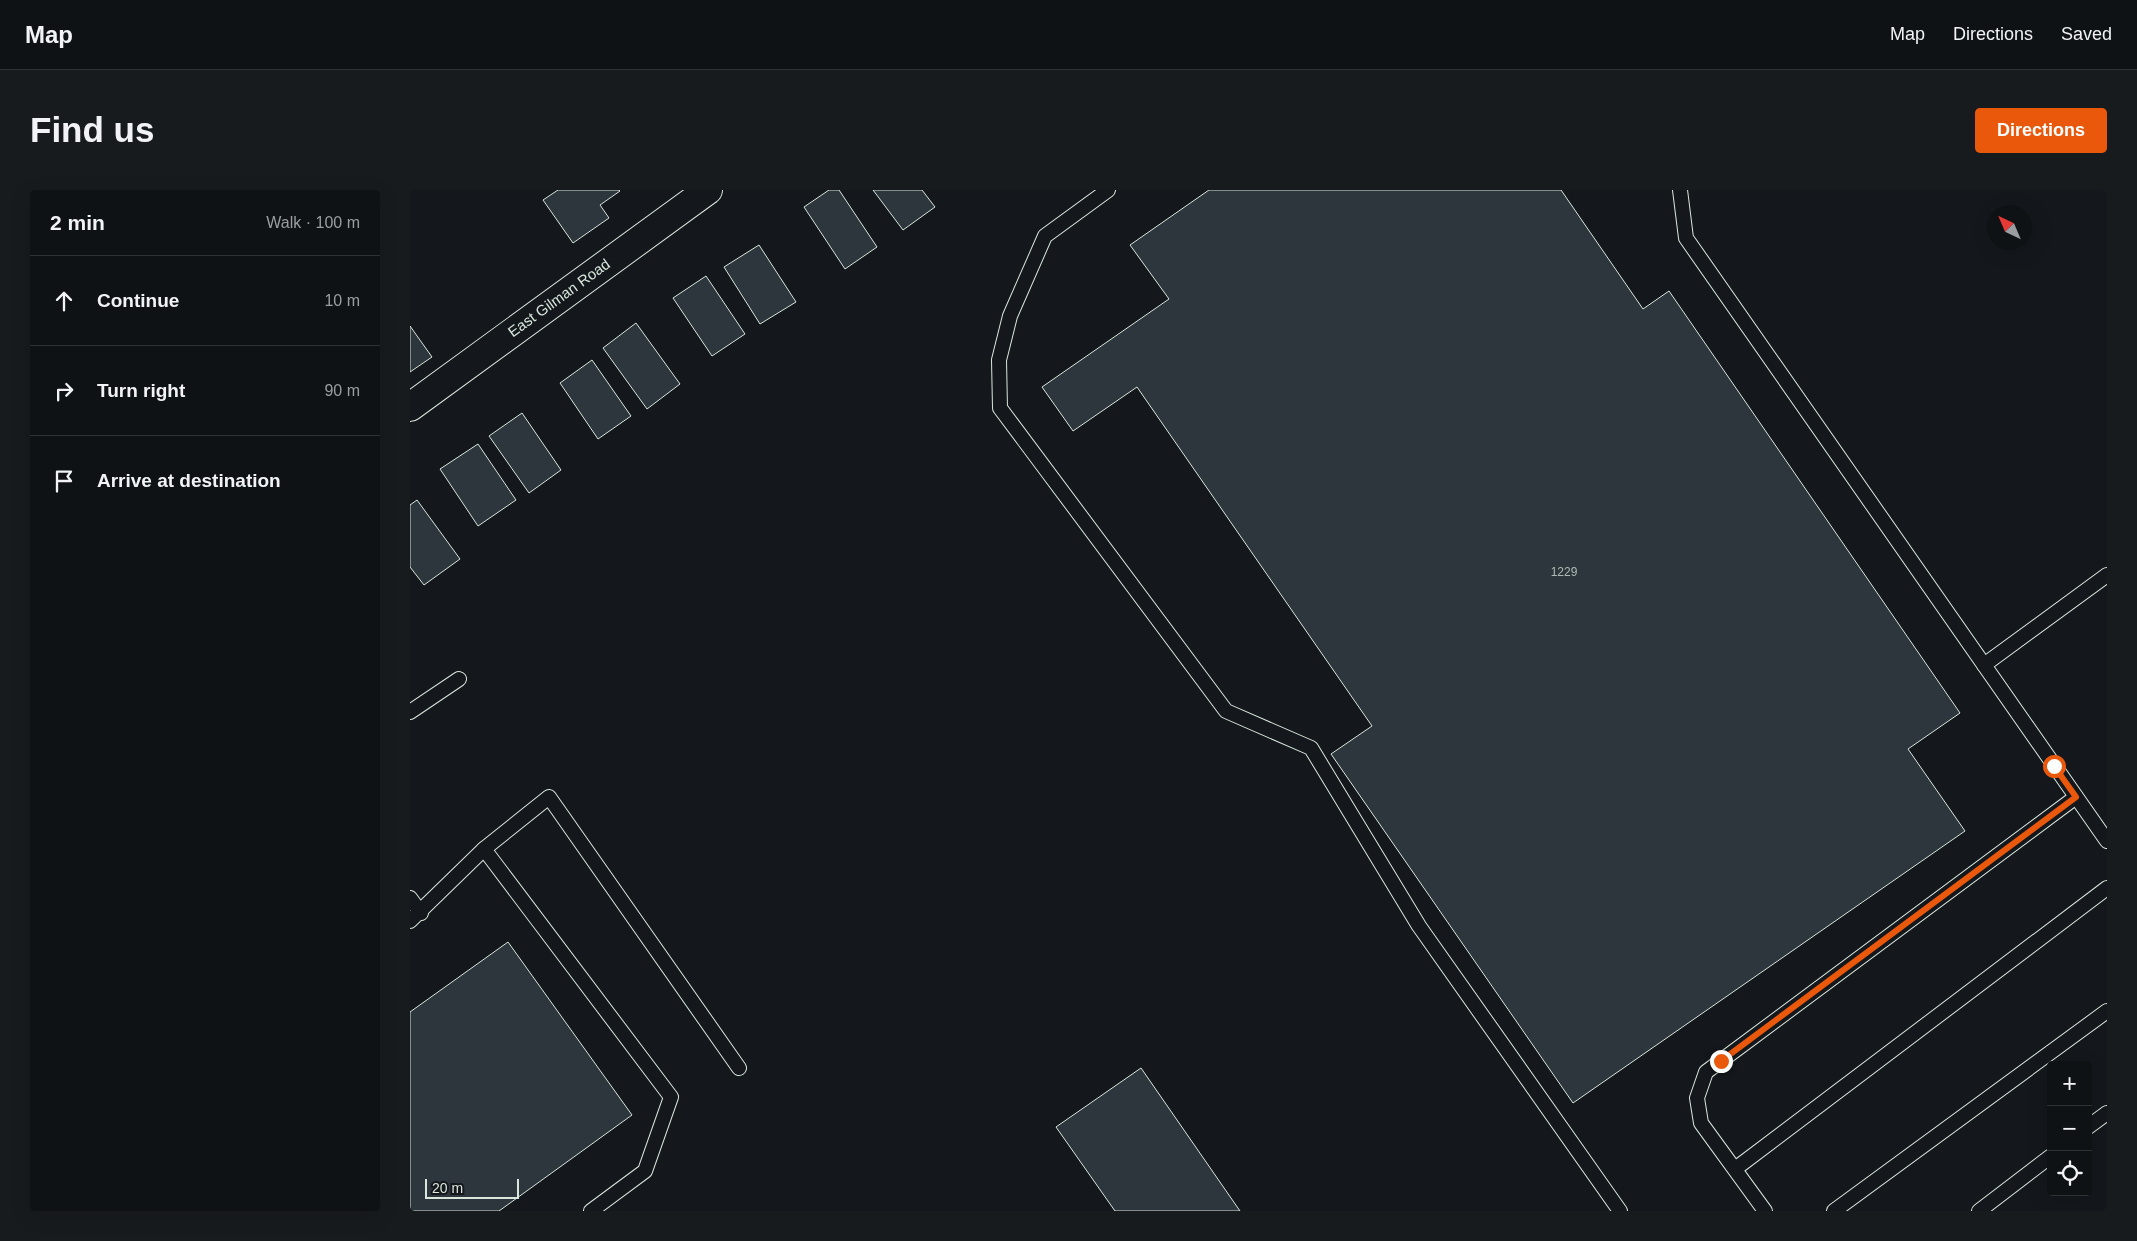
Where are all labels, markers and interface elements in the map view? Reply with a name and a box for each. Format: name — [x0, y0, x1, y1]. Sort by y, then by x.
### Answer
text: Map — [25, 21, 73, 48]
text: Map — [1890, 24, 1925, 44]
text: Directions — [1953, 24, 2033, 44]
text: Saved — [2061, 24, 2112, 44]
button: Directions — [1975, 108, 2107, 153]
text: Find us — [30, 110, 154, 149]
north arrow — [1987, 205, 2032, 250]
text: 2 min — [50, 211, 105, 234]
text: Walk · 100 m — [266, 214, 360, 231]
street label: East Gilman Road — [504, 255, 613, 340]
icon: ahead — [50, 287, 78, 315]
text: Continue — [97, 290, 179, 311]
text: 10 m — [324, 292, 360, 309]
icon: right — [50, 377, 78, 405]
text: Turn right — [97, 380, 185, 401]
text: 90 m — [324, 382, 360, 399]
icon: arrive — [50, 467, 78, 495]
text: Arrive at destination — [97, 470, 281, 491]
house number: 1229 — [1551, 565, 1578, 579]
route start — [2043, 755, 2066, 778]
route end — [1710, 1050, 1733, 1073]
map controls — [2047, 1061, 2092, 1196]
button: + — [2047, 1061, 2092, 1106]
button: − — [2047, 1106, 2092, 1151]
button: locate — [2047, 1151, 2092, 1196]
scale bar — [425, 1176, 519, 1199]
text: 20 m — [432, 1180, 463, 1196]

